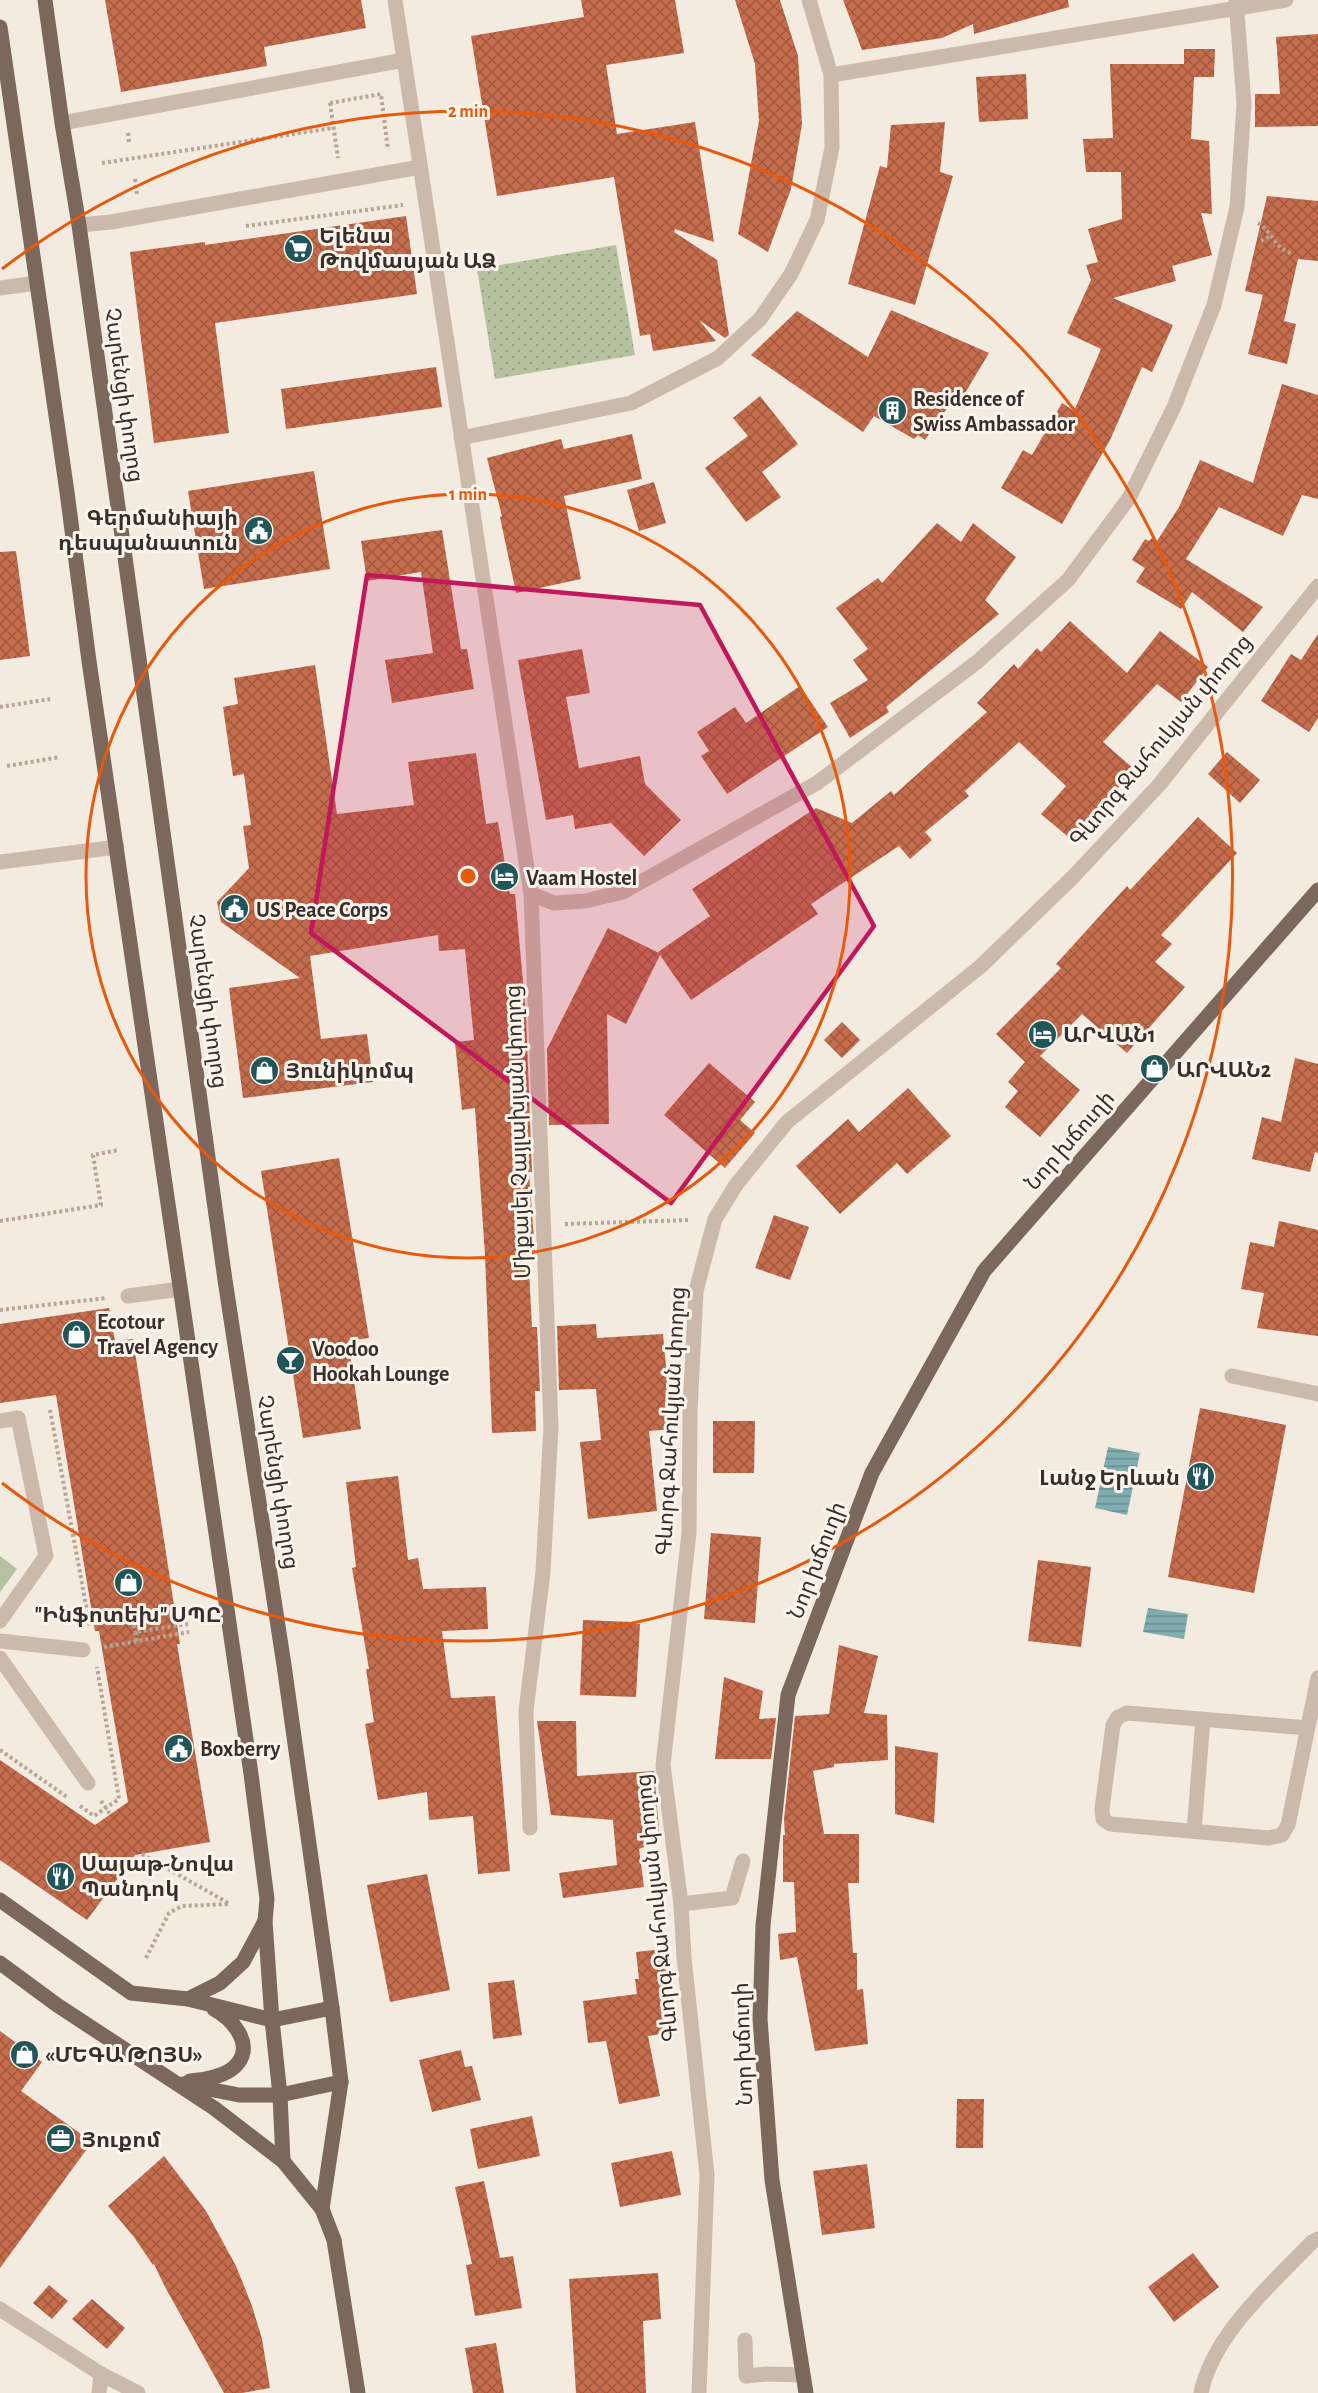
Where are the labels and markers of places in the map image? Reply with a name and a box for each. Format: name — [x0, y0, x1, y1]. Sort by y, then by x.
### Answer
place label: Ելենա Թովմասյան ԱՁ — [319, 225, 496, 273]
supermarket icon: Ելենա Թովմասյան ԱՁ — [282, 232, 314, 264]
place label: Residence of Swiss Ambassador — [913, 388, 1076, 435]
building icon: Residence of Swiss Ambassador — [876, 395, 908, 427]
place label: Գերմանիայի դեսպանատուն — [58, 507, 238, 555]
public building icon: Գերմանիայի դեսպանատուն — [243, 514, 275, 546]
hotel icon: Vaam Hostel — [489, 861, 521, 893]
centre of rings — [458, 866, 478, 886]
place label: Vaam Hostel — [526, 867, 637, 889]
public building icon: US Peace Corps — [219, 893, 251, 925]
place label: US Peace Corps — [256, 899, 388, 921]
hotel icon: ԱՐՎԱՆ1 — [1026, 1018, 1058, 1050]
place label: ԱՐՎԱՆ1 — [1063, 1024, 1156, 1046]
shop icon: ԱՐՎԱՆ2 — [1139, 1053, 1171, 1085]
shop icon: Յունիկոմպ — [249, 1054, 281, 1086]
place label: ԱՐՎԱՆ2 — [1176, 1059, 1271, 1081]
place label: Յունիկոմպ — [286, 1060, 414, 1083]
place label: Ecotour Travel Agency — [97, 1311, 218, 1359]
shop icon: Ecotour Travel Agency — [60, 1318, 92, 1350]
place label: Voodoo Hookah Lounge — [312, 1338, 449, 1385]
bar icon: Voodoo Hookah Lounge — [275, 1345, 307, 1377]
restaurant icon: Լանջ Երևան — [1185, 1461, 1217, 1493]
place label: Լանջ Երևան — [1039, 1467, 1180, 1490]
shop icon: "Ինֆոտեխ" ՍՊԸ — [112, 1566, 144, 1598]
place label: "Ինֆոտեխ" ՍՊԸ — [34, 1604, 222, 1627]
public building icon: Boxberry — [163, 1732, 195, 1764]
place label: Boxberry — [200, 1738, 281, 1761]
place label: Սայաթ-Նովա Պանդոկ — [81, 1853, 234, 1901]
restaurant icon: Սայաթ-Նովա Պանդոկ — [44, 1860, 76, 1892]
shop icon: «ՄԵԳԱ ԹՈՅՍ» — [8, 2038, 40, 2070]
place label: «ՄԵԳԱ ԹՈՅՍ» — [45, 2044, 203, 2066]
office icon: Յուքոմ — [45, 2123, 77, 2155]
place label: Յուքոմ — [82, 2129, 161, 2152]

